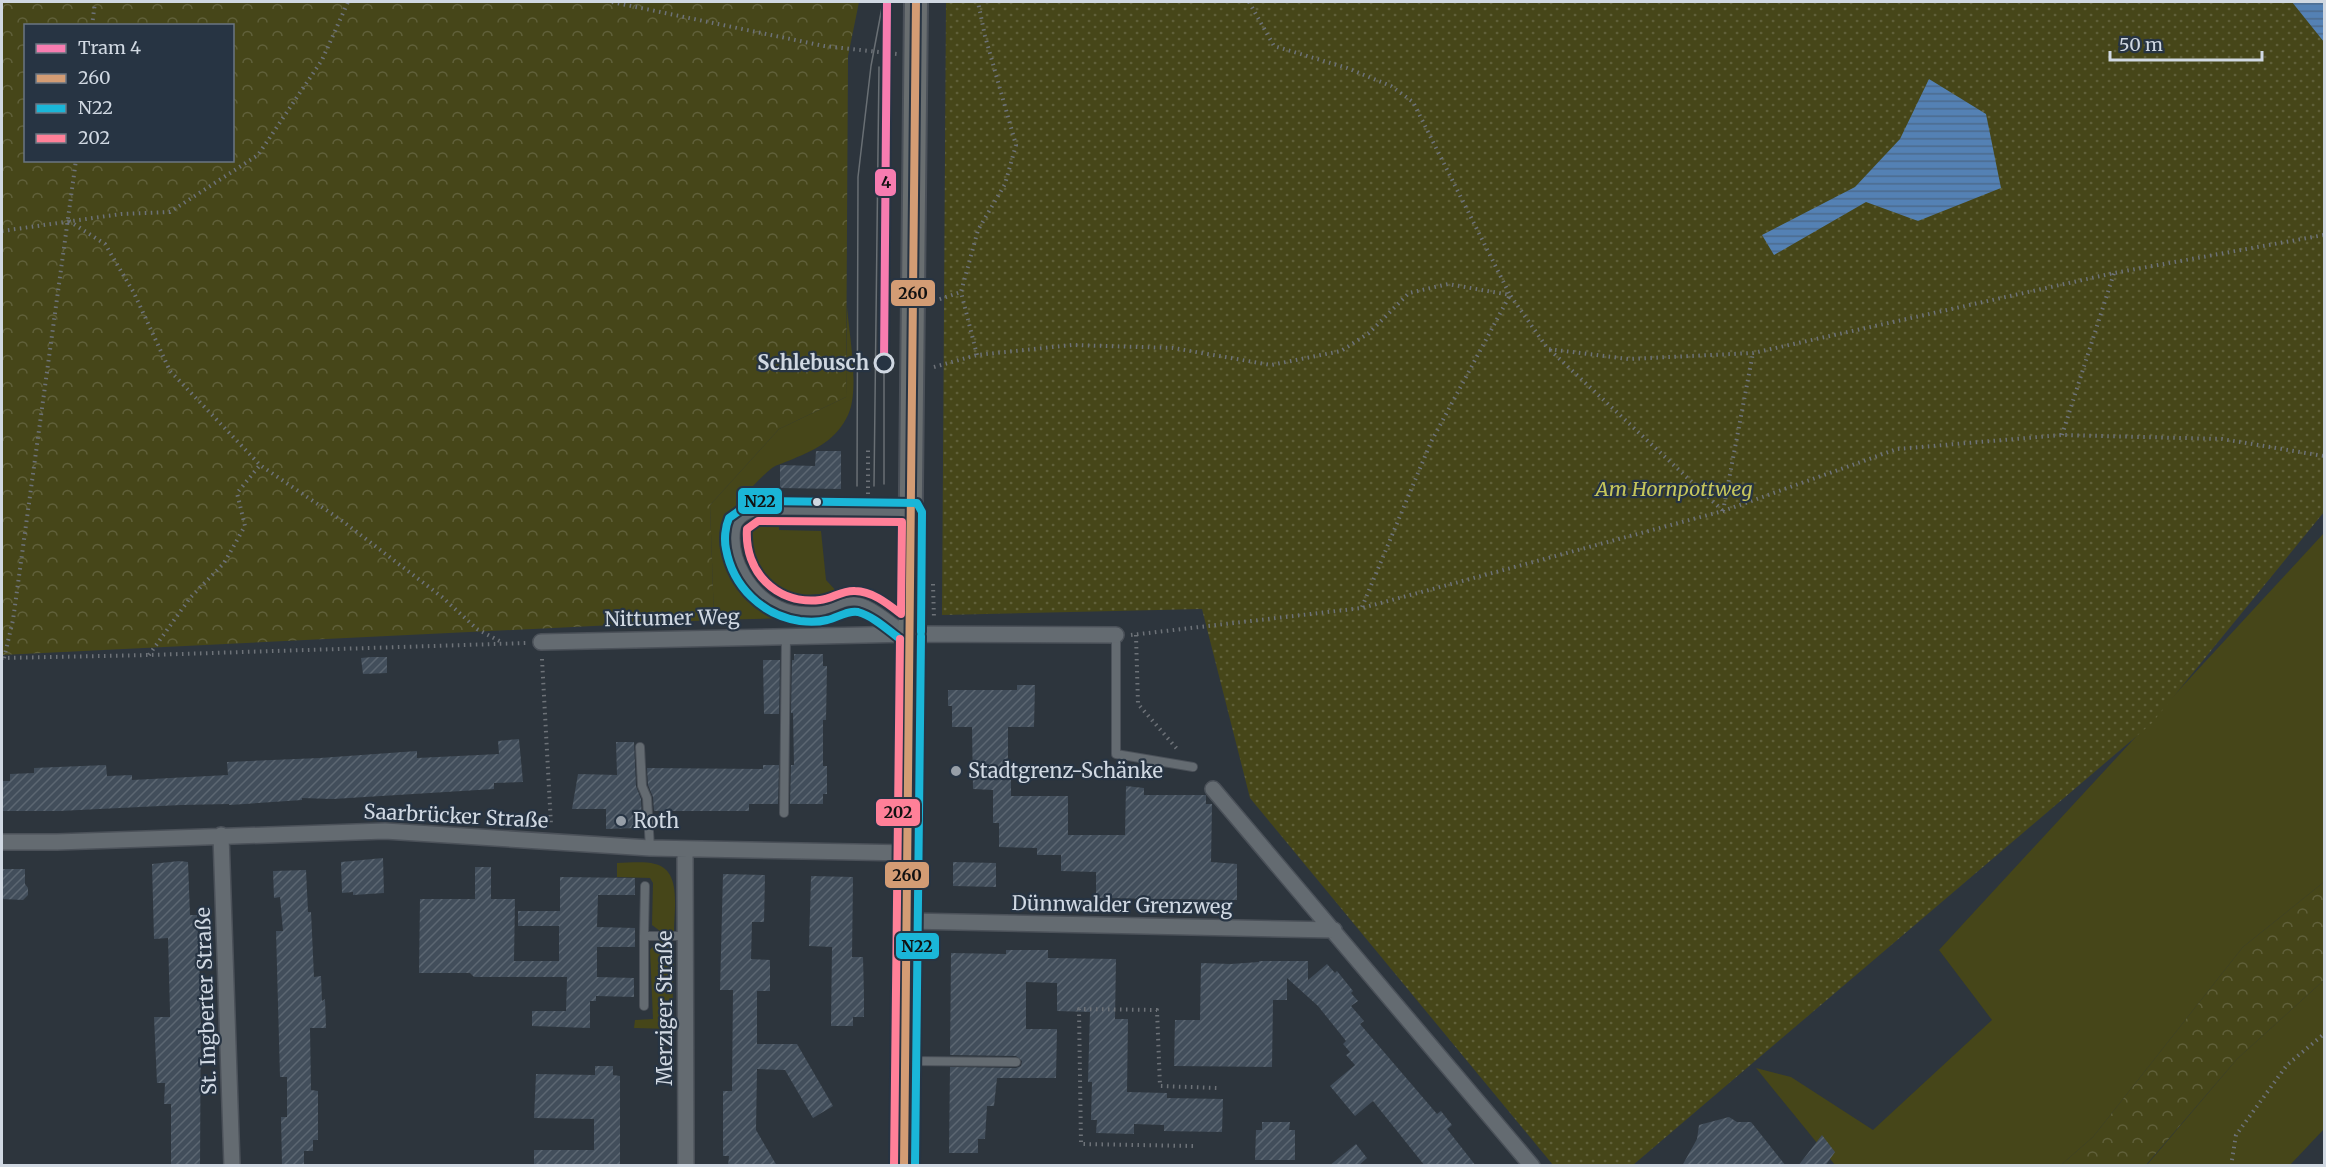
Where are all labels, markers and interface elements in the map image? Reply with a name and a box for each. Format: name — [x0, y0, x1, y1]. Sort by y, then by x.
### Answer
legend — [24, 24, 234, 162]
scale bar — [2110, 24, 2262, 62]
text: 50 m — [2119, 33, 2163, 56]
text: Tram 4 — [78, 36, 141, 59]
text: 260 — [78, 66, 111, 89]
text: N22 — [78, 96, 113, 119]
text: 202 — [78, 126, 110, 149]
line badge: 4 — [874, 168, 897, 197]
text: 4 — [881, 172, 891, 192]
line badge: 260 — [890, 279, 936, 307]
text: 260 — [898, 283, 928, 303]
place label: Schlebusch — [757, 350, 870, 375]
marker: Schlebusch — [874, 353, 894, 373]
park label: Am Hornpottweg — [1594, 476, 1752, 501]
line badge: N22 — [737, 487, 783, 515]
text: N22 — [744, 491, 776, 511]
unlabelled marker — [811, 496, 823, 508]
street label: Nittumer Weg — [604, 604, 740, 631]
place label: Stadtgrenz-Schänke — [968, 758, 1163, 783]
marker: Stadtgrenz-Schänke — [949, 764, 963, 778]
street label: Saarbrücker Straße — [363, 798, 549, 833]
line badge: 202 — [875, 798, 921, 827]
text: 202 — [884, 802, 912, 822]
place label: Roth — [633, 808, 679, 833]
marker: Roth — [614, 814, 628, 828]
line badge: 260 — [884, 861, 930, 889]
text: 260 — [892, 865, 922, 885]
street label: Dünnwalder Grenzweg — [1011, 890, 1233, 919]
street label: St. Ingberter Straße — [190, 907, 221, 1095]
street label: Merziger Straße — [652, 930, 677, 1086]
line badge: N22 — [895, 932, 940, 960]
text: N22 — [901, 936, 933, 956]

